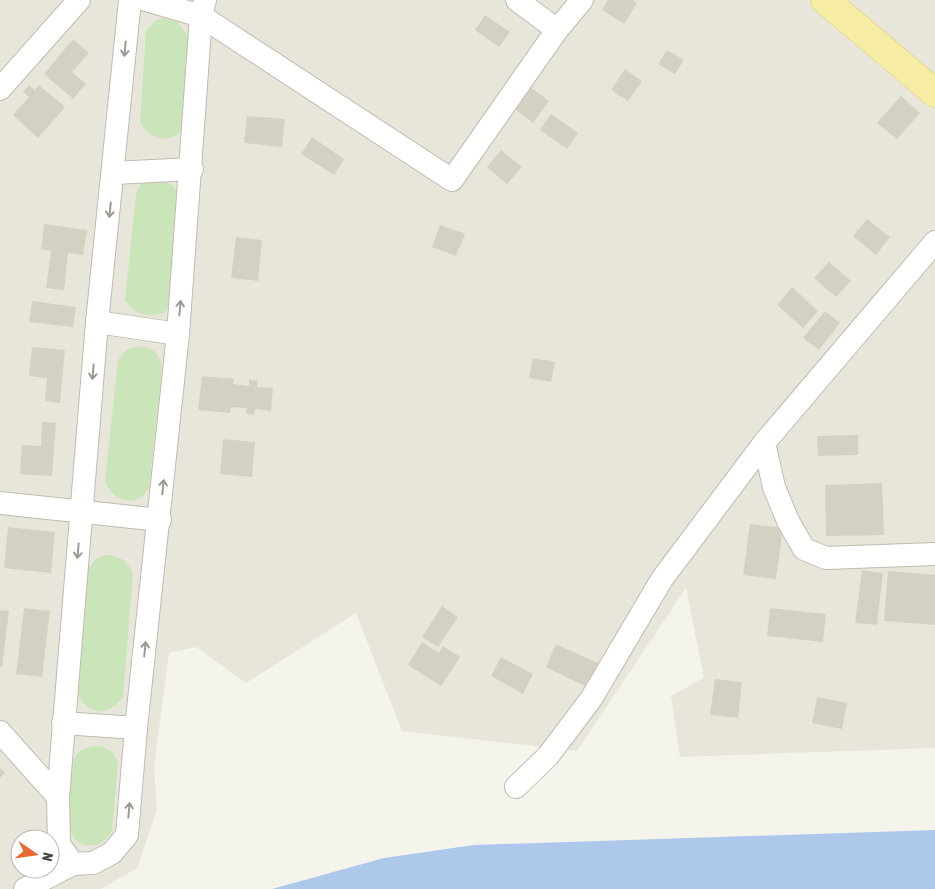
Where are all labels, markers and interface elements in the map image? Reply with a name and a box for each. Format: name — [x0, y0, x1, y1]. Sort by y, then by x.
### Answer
one-way arrow — [120, 40, 130, 56]
one-way arrow — [105, 202, 115, 218]
one-way arrow — [176, 300, 185, 316]
one-way arrow — [88, 364, 98, 380]
one-way arrow — [158, 479, 168, 495]
one-way arrow — [73, 543, 82, 559]
one-way arrow — [140, 641, 150, 657]
one-way arrow — [125, 803, 134, 819]
north arrow — [10, 829, 60, 879]
text: N — [39, 851, 56, 863]

